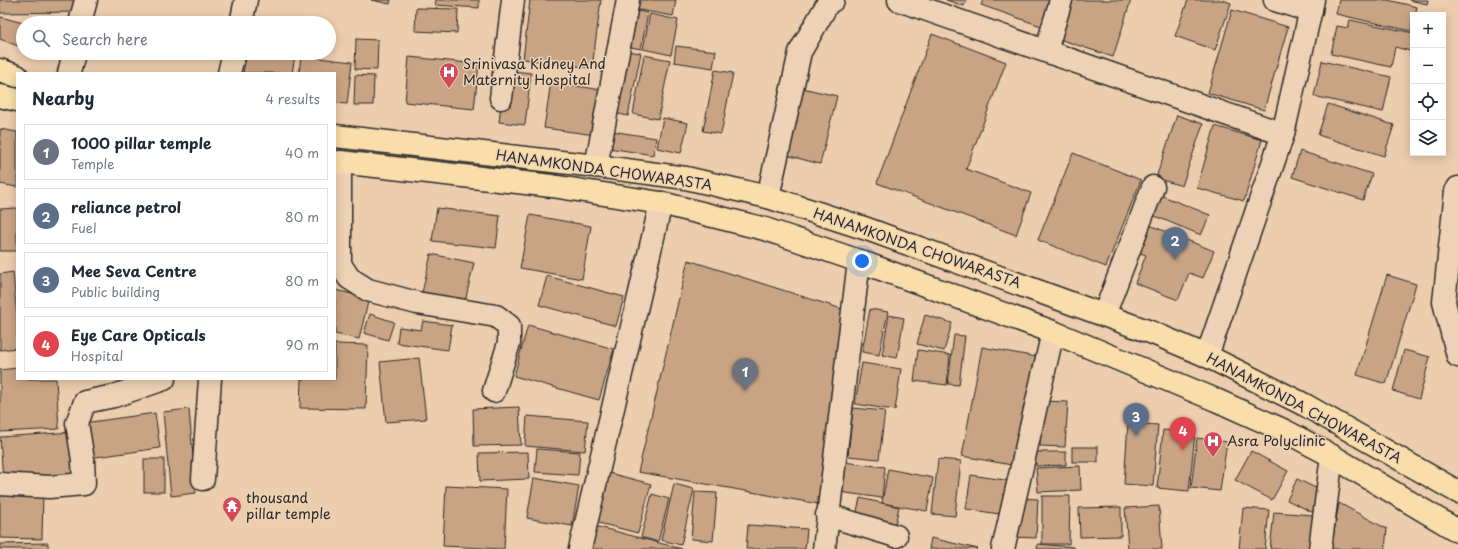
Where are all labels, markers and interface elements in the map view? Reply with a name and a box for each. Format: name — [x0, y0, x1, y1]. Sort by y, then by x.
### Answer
map controls — [1410, 12, 1446, 156]
button: + — [1410, 12, 1446, 48]
search box — [16, 16, 336, 60]
icon: search — [30, 27, 52, 49]
text: Search here — [62, 27, 148, 50]
button: − — [1410, 48, 1446, 84]
place label: Srinivasa Kidney And Maternity Hospital — [463, 53, 606, 90]
hospital icon: Srinivasa Kidney And Maternity Hospital — [438, 61, 460, 89]
button: locate — [1410, 84, 1446, 120]
text: Nearby — [32, 85, 94, 111]
text: 4 results — [266, 89, 320, 108]
button: layers — [1410, 120, 1446, 156]
text: 1000 pillar temple — [71, 131, 211, 154]
text: 1 — [43, 143, 49, 162]
text: 40 m — [285, 143, 319, 162]
street label: HANAMKONDA CHOWARASTA — [494, 144, 714, 195]
text: Temple — [71, 154, 114, 173]
text: reliance petrol — [71, 195, 181, 218]
street label: HANAMKONDA CHOWARASTA — [810, 202, 1024, 293]
text: 2 — [41, 207, 51, 226]
text: 80 m — [285, 207, 319, 226]
text: Fuel — [71, 218, 97, 237]
pin: 2 — [1162, 227, 1188, 260]
your location — [852, 251, 872, 271]
text: Mee Seva Centre — [71, 259, 197, 282]
text: 3 — [42, 271, 50, 290]
text: 80 m — [285, 271, 319, 290]
text: Public building — [71, 282, 160, 301]
text: Eye Care Opticals — [71, 323, 206, 346]
text: 4 — [42, 335, 50, 354]
text: 90 m — [286, 335, 319, 354]
text: Hospital — [71, 346, 123, 365]
street label: HANAMKONDA CHOWARASTA — [1203, 347, 1406, 468]
pin: 1 — [732, 358, 758, 391]
pin: 3 — [1123, 403, 1149, 436]
pin: 4 — [1170, 417, 1196, 450]
hospital icon: Asra Polyclinic — [1202, 430, 1224, 458]
place label: Asra Polyclinic — [1227, 430, 1326, 451]
place label: thousand pillar temple — [246, 487, 331, 524]
temple icon: thousand pillar temple — [221, 495, 243, 523]

